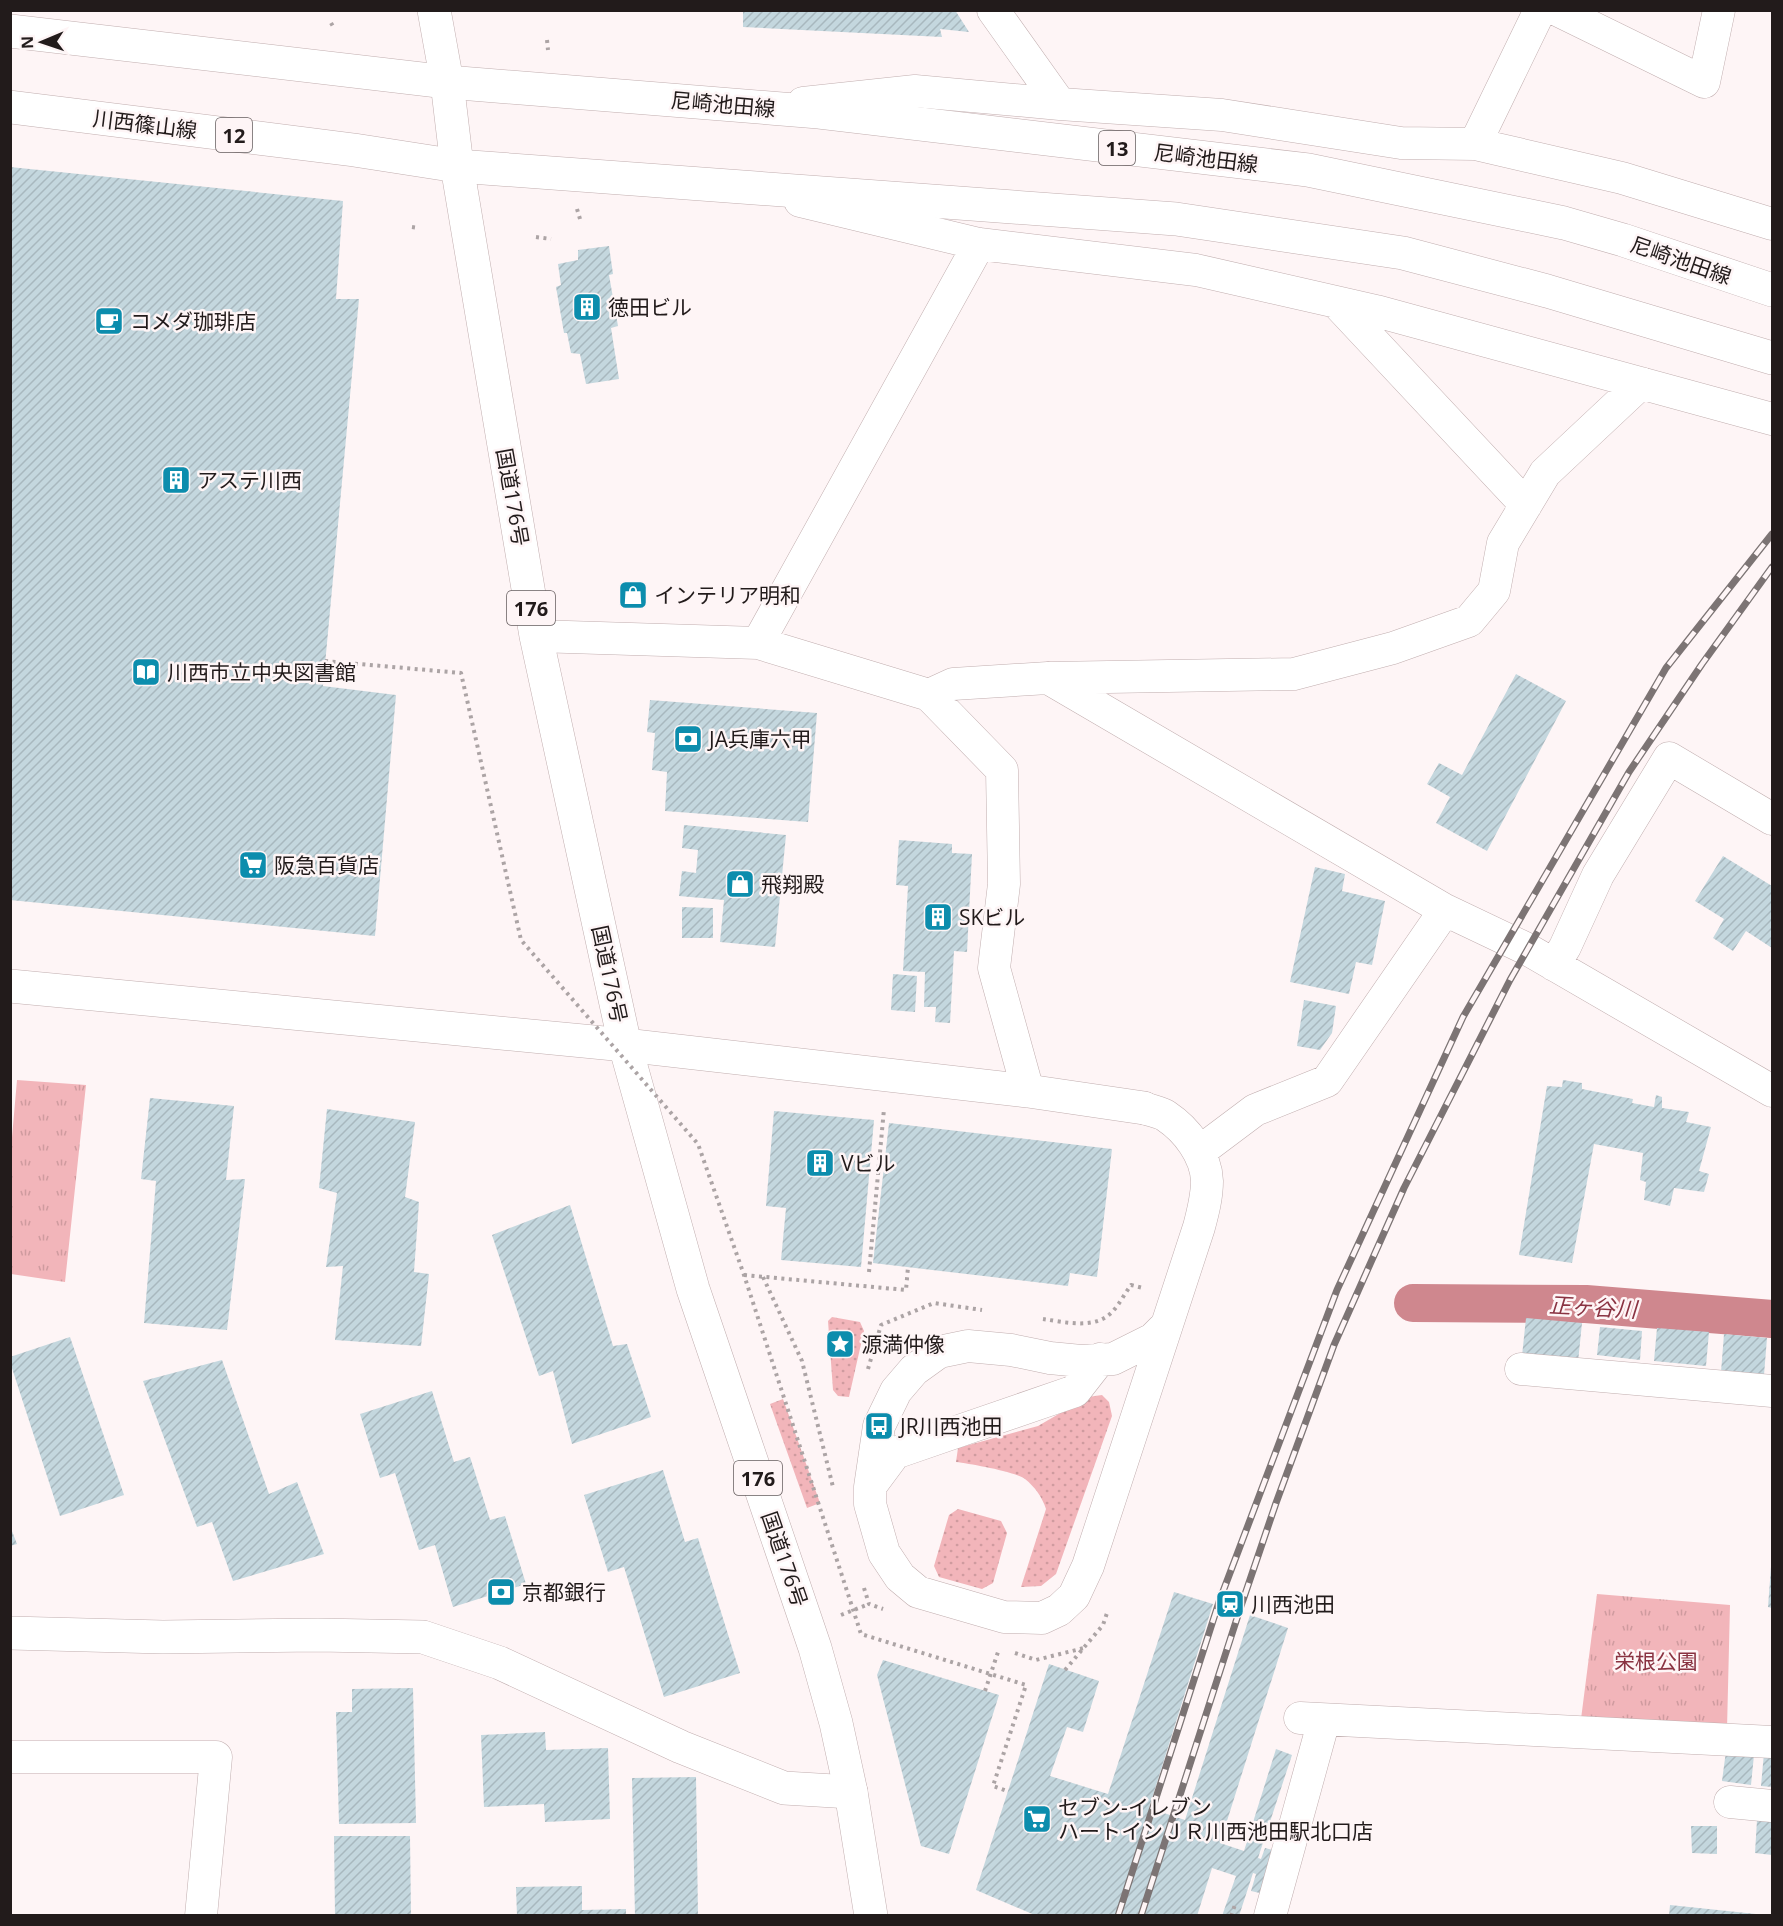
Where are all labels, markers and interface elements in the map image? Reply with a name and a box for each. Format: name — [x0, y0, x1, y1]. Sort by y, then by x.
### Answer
north arrow — [12, 12, 72, 72]
text: N — [16, 36, 38, 49]
street label: 尼崎池田線 — [669, 85, 777, 123]
street label: 川西篠山線 — [91, 104, 199, 144]
road number: 12 — [216, 118, 252, 152]
road number: 13 — [1099, 131, 1135, 165]
street label: 尼崎池田線 — [1152, 138, 1260, 178]
street label: 尼崎池田線 — [1627, 230, 1735, 290]
building icon: 徳田ビル — [571, 291, 603, 323]
place label: 徳田ビル — [608, 293, 692, 321]
cafe icon: コメダ珈琲店 — [93, 305, 125, 337]
place label: コメダ珈琲店 — [130, 307, 256, 335]
street label: 国道176号 — [491, 446, 535, 548]
building icon: アステ川西 — [160, 464, 192, 496]
place label: アステ川西 — [197, 466, 302, 494]
shop icon: インテリア明和 — [617, 579, 649, 611]
place label: インテリア明和 — [654, 581, 801, 609]
road number: 176 — [507, 591, 555, 625]
library icon: 川西市立中央図書館 — [130, 656, 162, 688]
place label: 川西市立中央図書館 — [167, 658, 356, 686]
bank icon: JA兵庫六甲 — [672, 723, 704, 755]
place label: JA兵庫六甲 — [707, 725, 812, 753]
supermarket icon: 阪急百貨店 — [237, 849, 269, 881]
place label: 阪急百貨店 — [274, 851, 379, 879]
shop icon: 飛翔殿 — [724, 868, 756, 900]
place label: 飛翔殿 — [761, 870, 824, 898]
building icon: SKビル — [922, 901, 954, 933]
place label: SKビル — [959, 903, 1025, 931]
street label: 国道176号 — [586, 923, 634, 1025]
building icon: Vビル — [804, 1147, 836, 1179]
place label: Vビル — [841, 1149, 896, 1177]
water label: 正ヶ谷川 — [1548, 1289, 1640, 1323]
place icon: 源満仲像 — [824, 1328, 856, 1360]
place label: 源満仲像 — [861, 1330, 945, 1358]
bus stop icon: JR川西池田 — [863, 1410, 895, 1442]
place label: JR川西池田 — [898, 1412, 1003, 1440]
road number: 176 — [734, 1461, 782, 1495]
street label: 国道176号 — [756, 1508, 814, 1610]
bank icon: 京都銀行 — [485, 1576, 517, 1608]
place label: 京都銀行 — [522, 1578, 606, 1606]
station icon: 川西池田 — [1214, 1588, 1246, 1620]
place label: 川西池田 — [1251, 1590, 1335, 1618]
park label: 栄根公園 — [1614, 1647, 1698, 1675]
place label: セブン-イレブン ハートインＪＲ川西池田駅北口店 — [1058, 1793, 1373, 1845]
supermarket icon: セブン-イレブン ハートインＪＲ川西池田駅北口店 — [1021, 1803, 1053, 1835]

